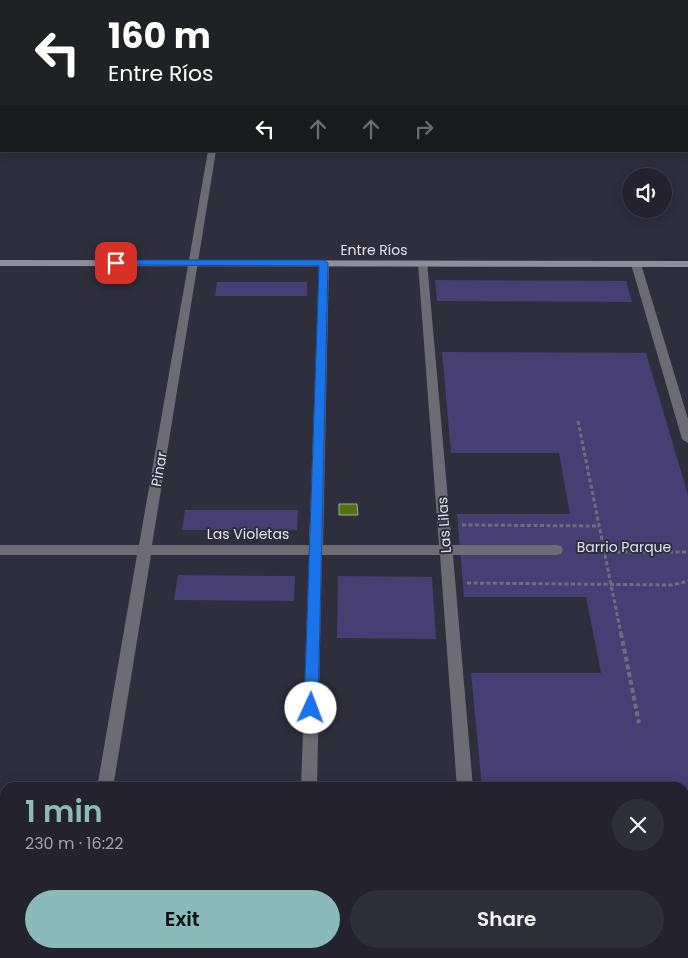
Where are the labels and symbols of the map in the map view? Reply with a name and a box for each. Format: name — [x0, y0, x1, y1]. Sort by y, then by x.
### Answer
street label: Entre Ríos — [340, 240, 408, 260]
pin — [95, 242, 137, 284]
street label: Pinar — [146, 450, 172, 488]
street label: Las Lilas — [432, 496, 456, 554]
street label: Las Violetas — [207, 524, 289, 544]
park label: Barrio Parque — [577, 537, 672, 557]
position arrow — [284, 681, 336, 733]

